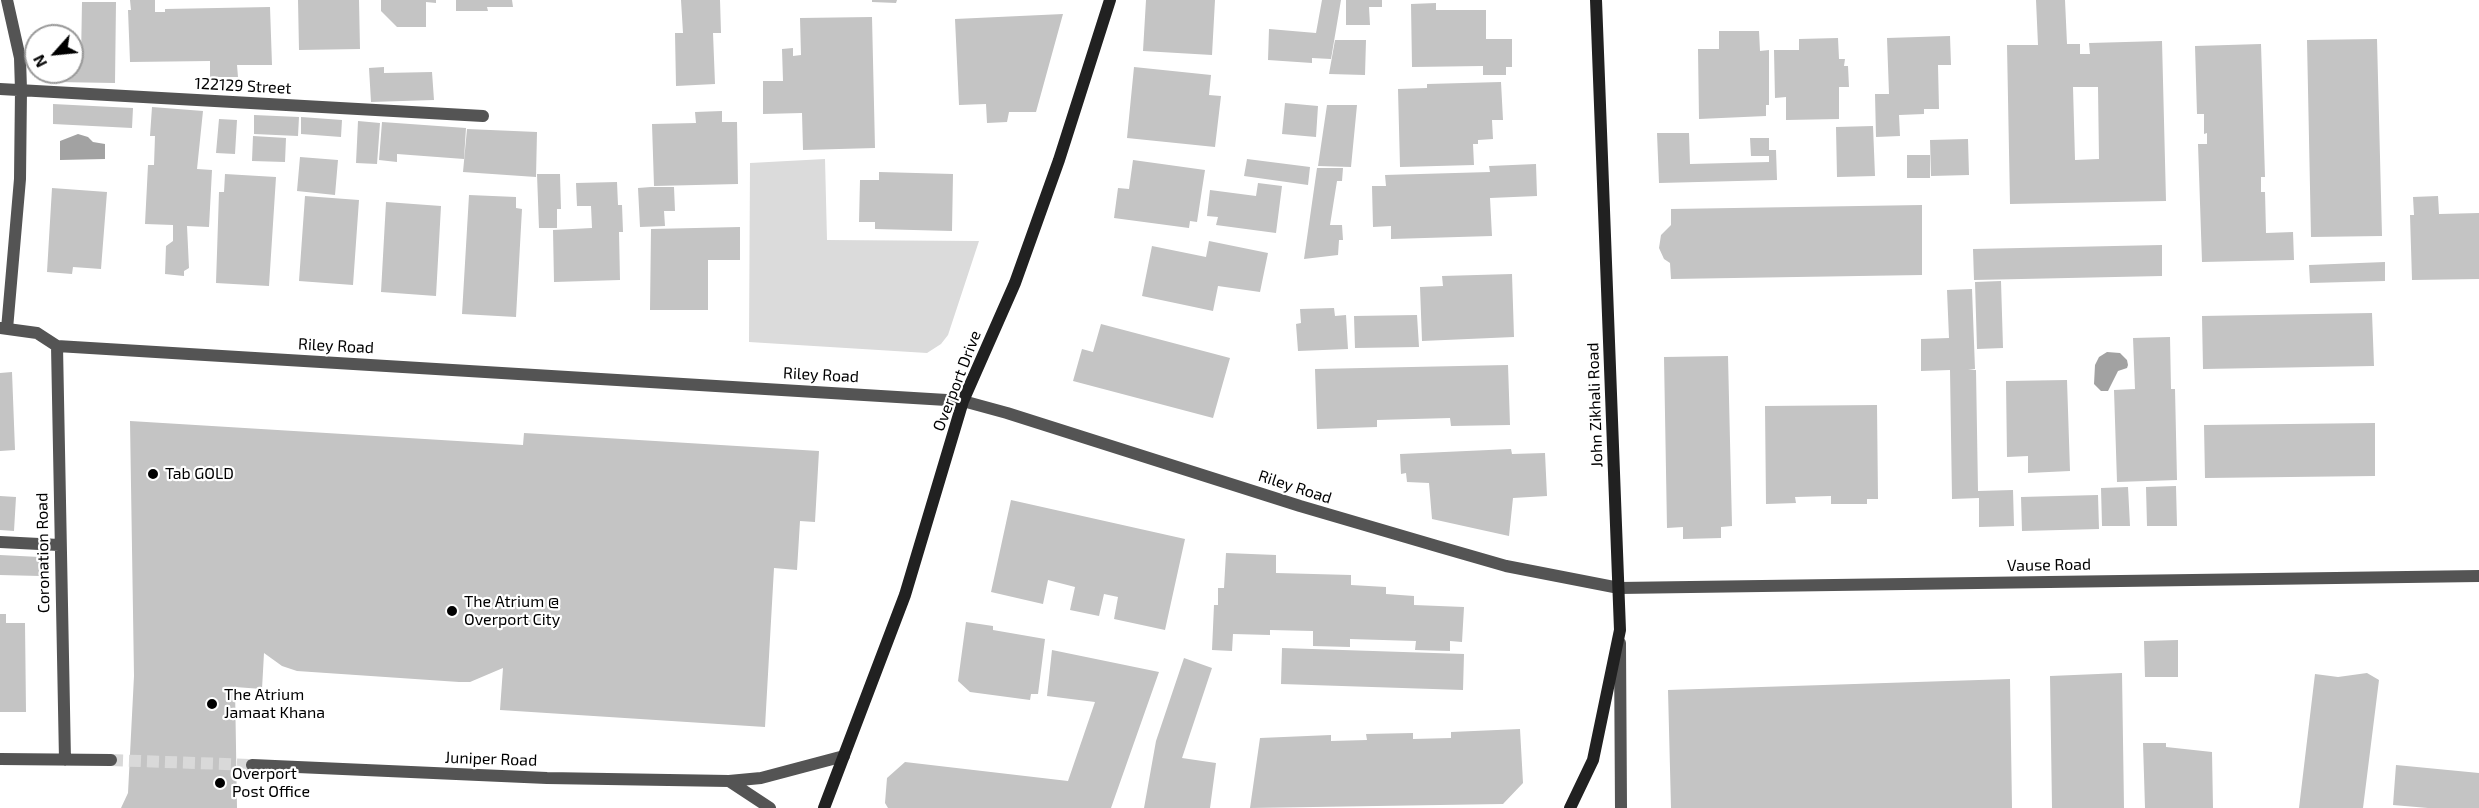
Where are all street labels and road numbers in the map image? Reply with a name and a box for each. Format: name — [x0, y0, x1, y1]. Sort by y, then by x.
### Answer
street label: 122129 Street — [194, 74, 292, 98]
street label: Overport Drive — [929, 328, 985, 434]
street label: Riley Road — [298, 334, 374, 358]
street label: John Zikhali Road — [1583, 342, 1607, 468]
street label: Riley Road — [783, 363, 859, 387]
street label: Riley Road — [1256, 466, 1334, 508]
street label: Coronation Road — [32, 493, 54, 613]
street label: Vause Road — [2007, 555, 2091, 575]
street label: Juniper Road — [444, 748, 538, 770]

